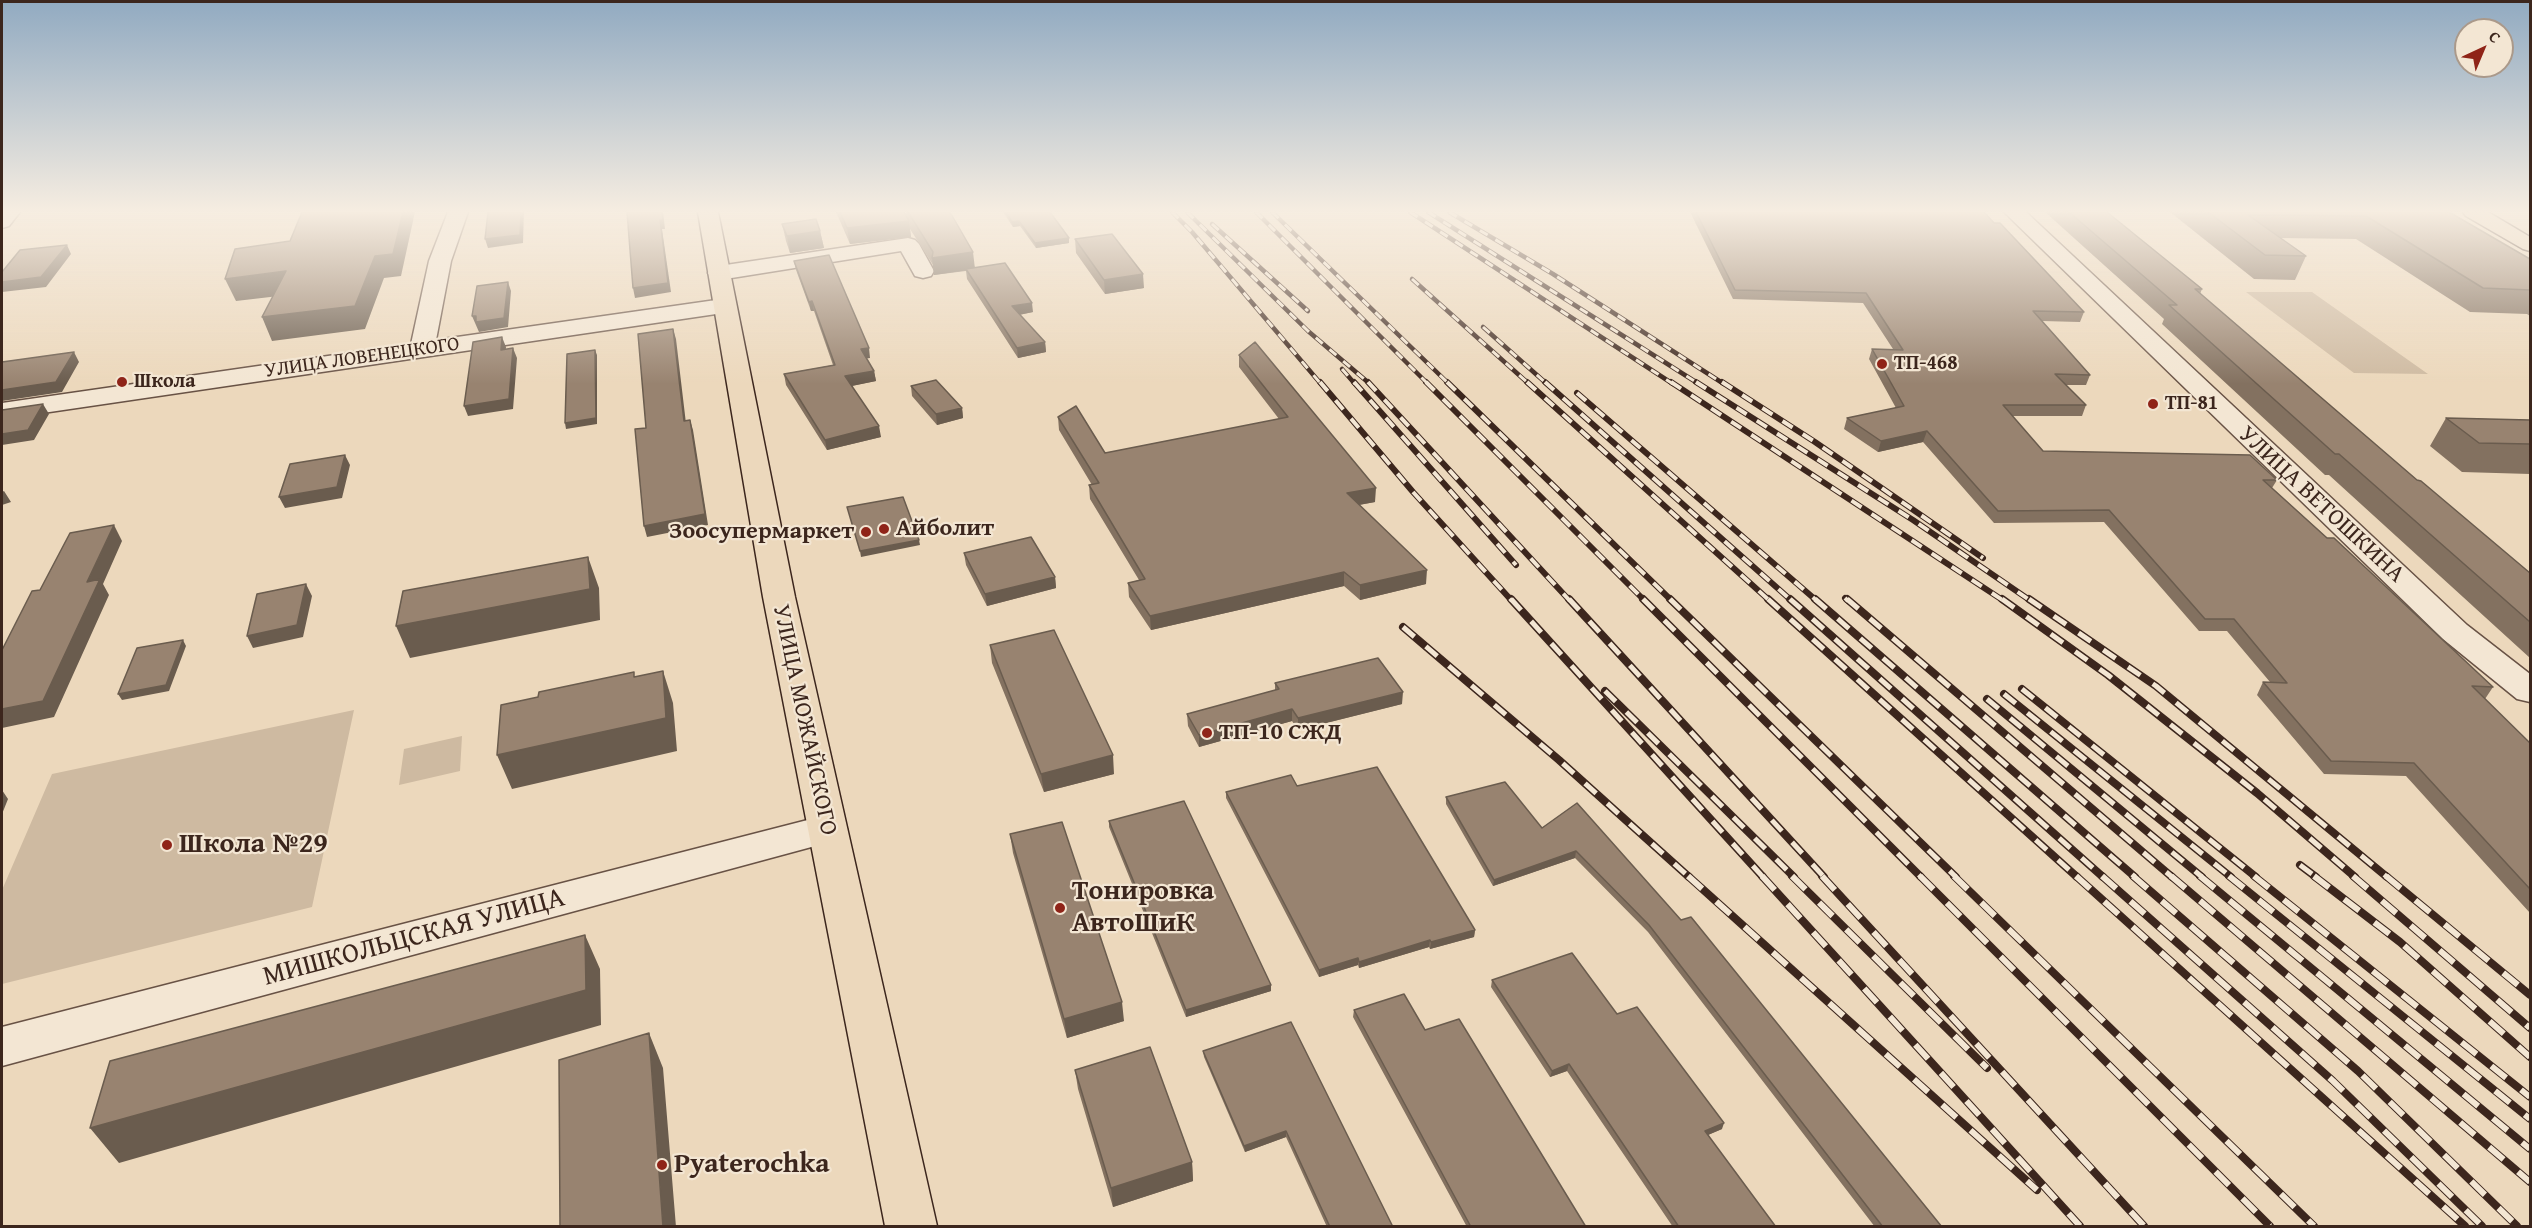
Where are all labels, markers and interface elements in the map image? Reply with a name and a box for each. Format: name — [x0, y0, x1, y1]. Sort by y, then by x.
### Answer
north arrow — [2454, 18, 2514, 78]
text: С — [2484, 25, 2507, 48]
street label: УЛИЦА ЛОВЕНЕЦКОГО — [263, 332, 461, 384]
place label: ТП-468 — [1894, 352, 1958, 376]
marker: ТП-468 — [1875, 357, 1889, 371]
place label: Школа — [134, 370, 195, 394]
marker: Школа — [115, 375, 129, 389]
place label: ТП-81 — [2165, 392, 2218, 416]
marker: ТП-81 — [2146, 397, 2160, 411]
street label: УЛИЦА ВЕТОШКИНА — [2232, 421, 2410, 589]
place label: Айболит — [896, 515, 994, 543]
place label: Зоосупермаркет — [669, 518, 854, 546]
marker: Айболит — [877, 522, 891, 536]
marker: Зоосупермаркет — [859, 525, 873, 539]
street label: УЛИЦА МОЖАЙСКОГО — [765, 602, 843, 838]
place label: ТП-10 СЖД — [1219, 719, 1342, 747]
marker: ТП-10 СЖД — [1200, 726, 1214, 740]
place label: Школа №29 — [179, 828, 328, 862]
marker: Школа №29 — [160, 838, 174, 852]
place label: Тонировка АвтоШиК — [1072, 875, 1214, 941]
street label: МИШКОЛЬЦСКАЯ УЛИЦА — [260, 882, 568, 994]
marker: Тонировка АвтоШиК — [1053, 901, 1067, 915]
place label: Pyaterochka — [674, 1148, 830, 1182]
marker: Pyaterochka — [655, 1158, 669, 1172]

